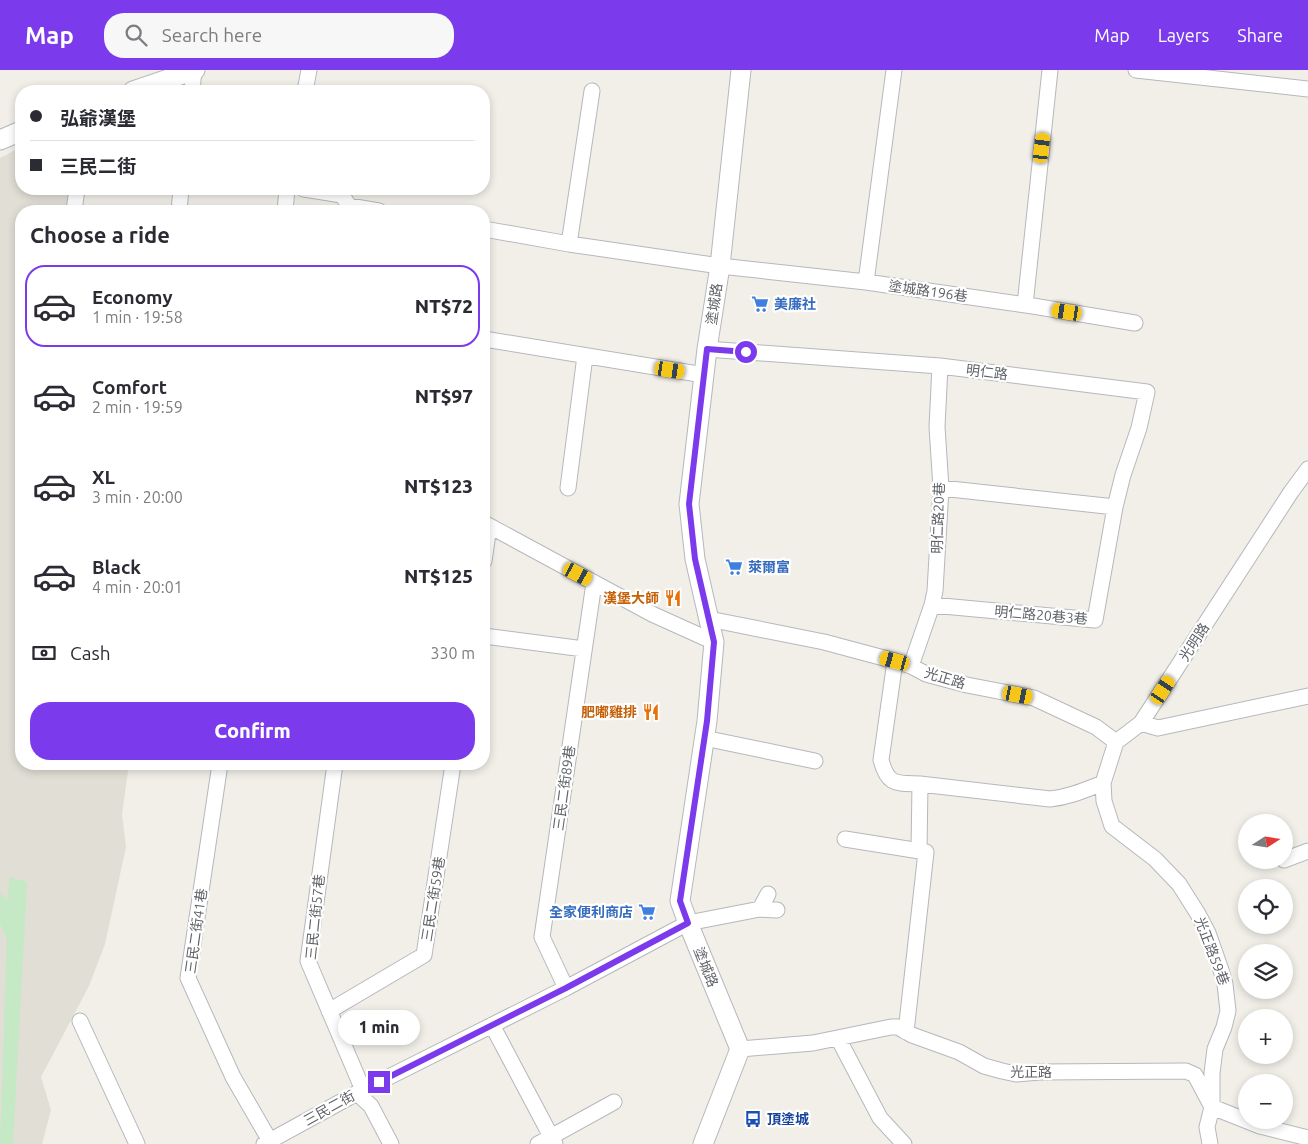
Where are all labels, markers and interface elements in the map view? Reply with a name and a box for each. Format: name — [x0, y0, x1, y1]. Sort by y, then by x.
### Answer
search box — [104, 13, 454, 58]
icon: search — [122, 21, 150, 49]
text: Map — [25, 22, 74, 49]
text: Search here — [162, 24, 262, 46]
text: Map — [1094, 25, 1130, 45]
text: Layers — [1158, 25, 1209, 45]
text: Share — [1237, 25, 1283, 45]
text: 弘爺漢堡 — [60, 107, 136, 129]
car — [1032, 132, 1051, 164]
text: 三民二街 — [60, 155, 136, 177]
text: Choose a ride — [30, 222, 170, 247]
street label: 塗城路196巷 — [887, 278, 969, 304]
street label: 塗城路 — [703, 282, 725, 326]
icon: car — [32, 284, 77, 329]
text: Economy — [92, 286, 173, 308]
supermarket icon: 美廉社 — [750, 294, 770, 314]
text: NT$72 — [415, 295, 473, 317]
place label: 美廉社 — [774, 296, 816, 312]
car — [1051, 302, 1082, 322]
text: 1 min · 19:58 — [92, 308, 183, 326]
route start — [735, 341, 757, 363]
car — [654, 360, 685, 380]
street label: 明仁路 — [965, 362, 1009, 382]
icon: car — [32, 374, 77, 419]
text: Comfort — [92, 376, 167, 398]
text: NT$97 — [415, 385, 473, 407]
text: 2 min · 19:59 — [92, 398, 183, 416]
icon: car — [32, 464, 77, 509]
text: XL — [92, 466, 115, 488]
text: NT$123 — [404, 475, 473, 497]
street label: 明仁路20巷 — [929, 482, 947, 554]
text: 3 min · 20:00 — [92, 488, 183, 506]
icon: car — [32, 554, 77, 599]
text: Black — [92, 556, 141, 578]
supermarket icon: 萊爾富 — [724, 557, 744, 577]
place label: 萊爾富 — [748, 559, 790, 575]
car — [561, 560, 594, 588]
text: NT$125 — [404, 565, 473, 587]
text: 4 min · 20:01 — [92, 578, 183, 596]
restaurant icon: 漢堡大師 — [663, 588, 683, 608]
place label: 漢堡大師 — [603, 590, 659, 606]
street label: 明仁路20巷3巷 — [994, 603, 1088, 627]
street label: 光明路 — [1176, 620, 1212, 664]
icon: cash — [30, 639, 58, 667]
text: Cash — [70, 642, 111, 664]
text: 330 m — [430, 644, 475, 662]
car — [878, 650, 911, 672]
street label: 光正路 — [923, 664, 967, 692]
car — [1148, 673, 1177, 707]
car — [1001, 685, 1034, 705]
button: Confirm — [30, 702, 475, 760]
restaurant icon: 肥嘟雞排 — [641, 702, 661, 722]
place label: 肥嘟雞排 — [581, 704, 637, 720]
street label: 三民二街89巷 — [550, 744, 578, 832]
north arrow — [1238, 814, 1292, 869]
map controls — [1238, 814, 1293, 1129]
street label: 三民二街59巷 — [418, 855, 448, 943]
street label: 三民二街57巷 — [303, 874, 327, 960]
button: locate — [1238, 879, 1293, 934]
street label: 三民二街41巷 — [182, 887, 210, 975]
supermarket icon: 全家便利商店 — [637, 902, 657, 922]
place label: 全家便利商店 — [549, 904, 633, 920]
street label: 光正路59巷 — [1192, 915, 1232, 987]
button: layers — [1238, 944, 1293, 999]
street label: 塗城路 — [691, 945, 721, 989]
button: + — [1238, 1009, 1293, 1064]
callout: 1 min — [338, 1010, 420, 1044]
text: 1 min — [359, 1018, 399, 1036]
street label: 光正路 — [1010, 1064, 1052, 1080]
route end — [368, 1071, 390, 1093]
button: − — [1238, 1074, 1293, 1129]
street label: 三民二街 — [301, 1087, 357, 1129]
bus stop icon: 頂塗城 — [743, 1109, 763, 1129]
place label: 頂塗城 — [767, 1111, 809, 1127]

